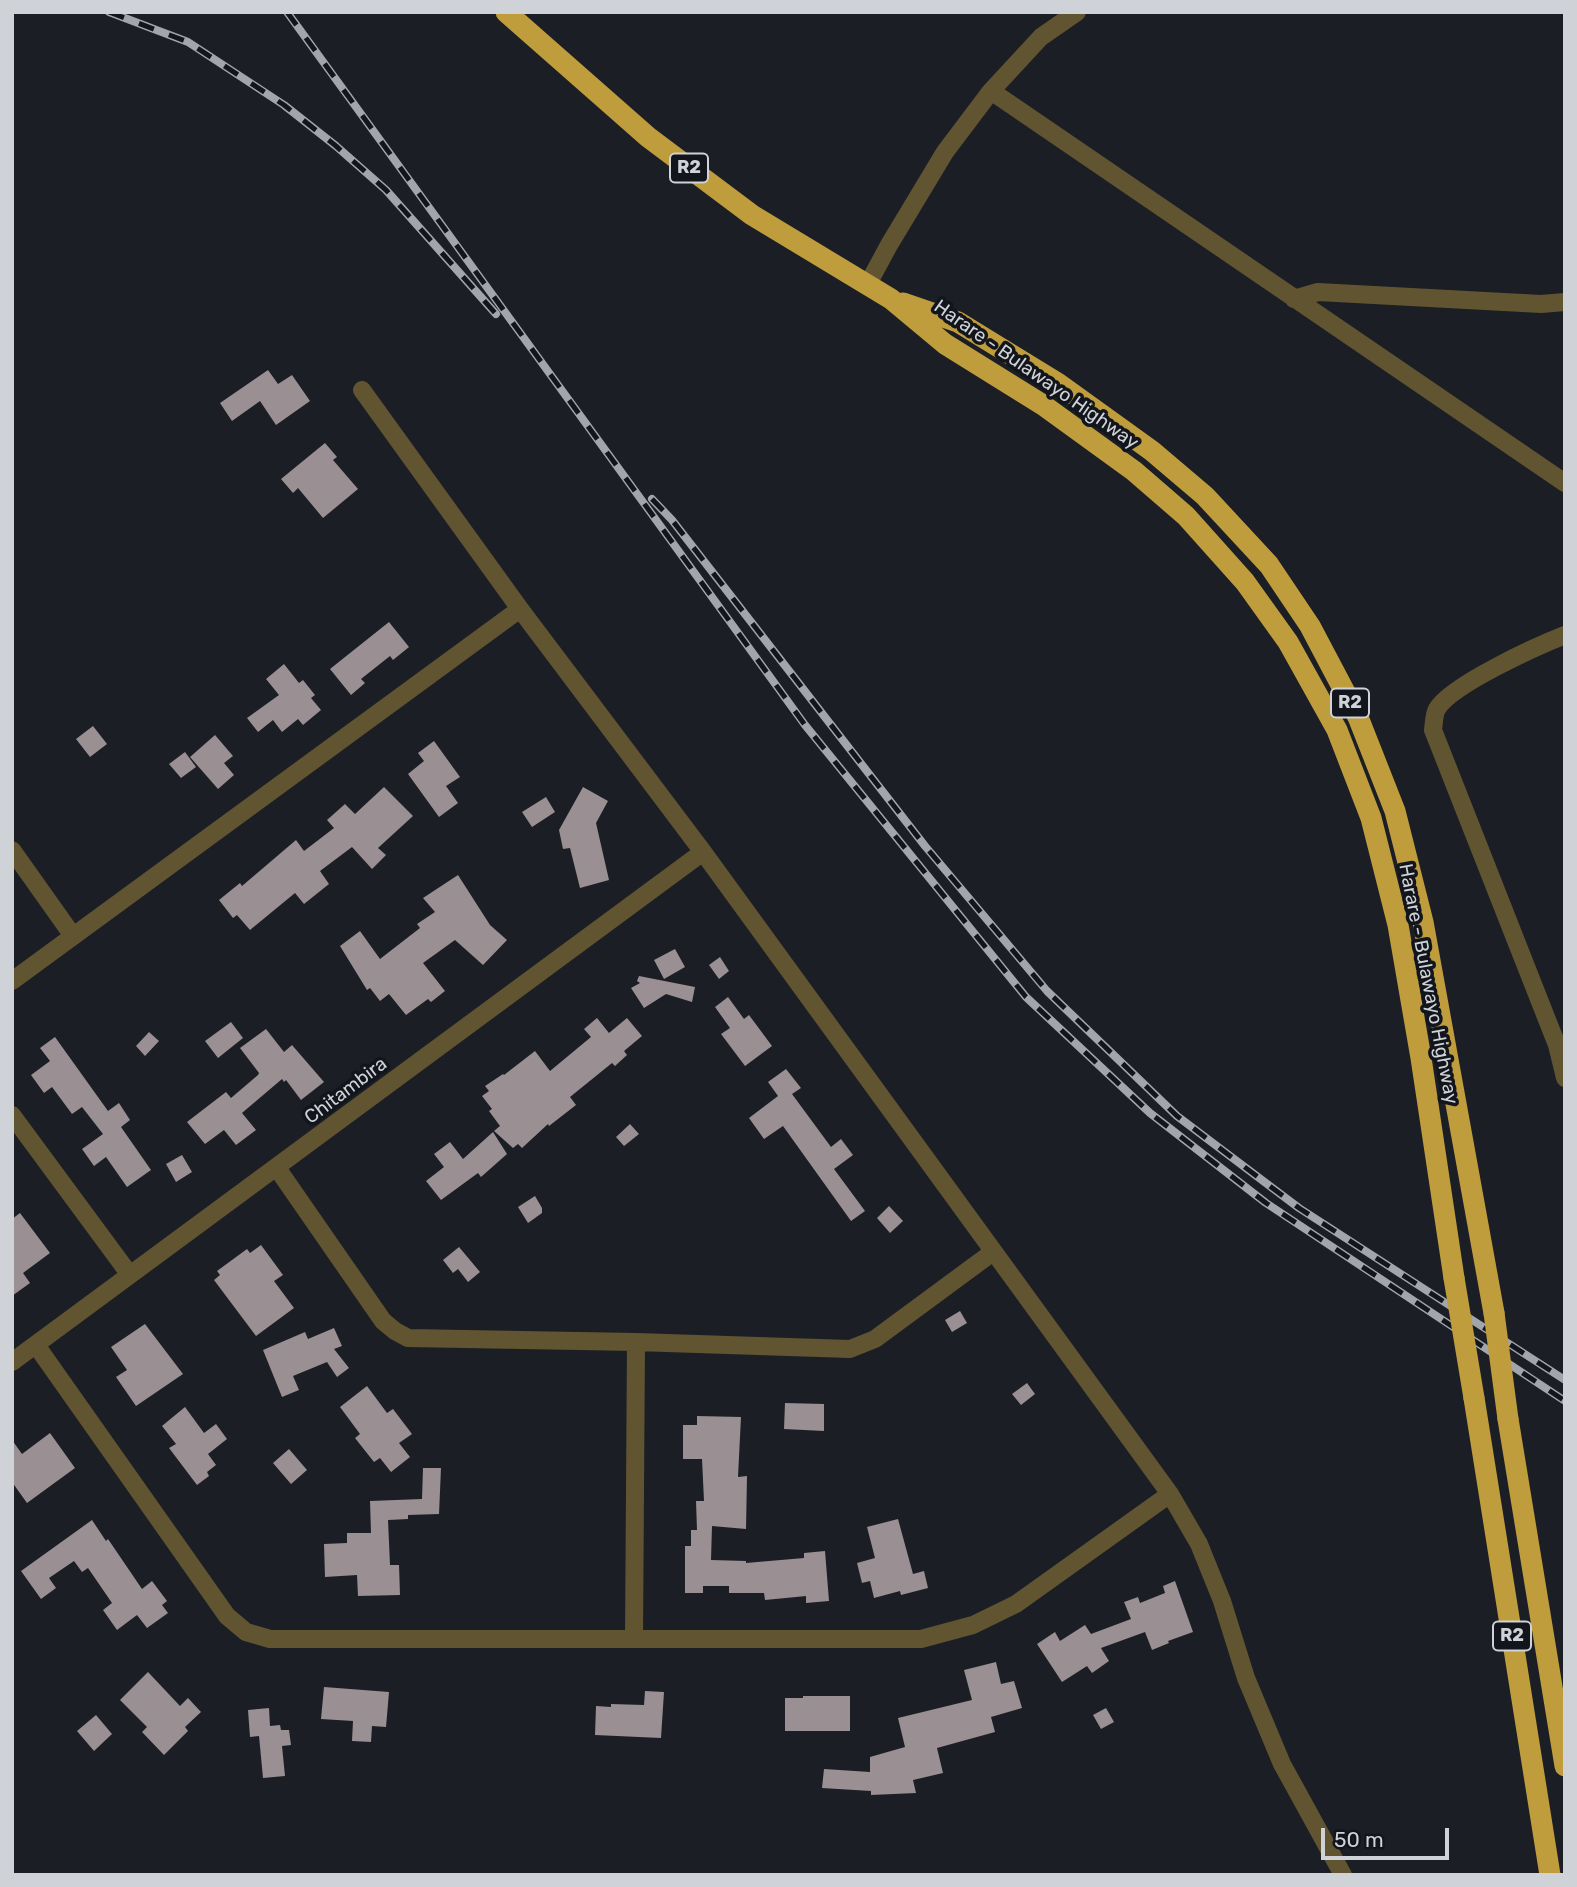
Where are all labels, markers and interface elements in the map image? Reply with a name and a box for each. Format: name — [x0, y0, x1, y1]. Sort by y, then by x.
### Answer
road number: R2 — [670, 154, 708, 182]
street label: Harare - Bulawayo Highway — [929, 296, 1143, 454]
road number: R2 — [1331, 688, 1369, 718]
street label: Harare - Bulawayo Highway — [1393, 862, 1463, 1106]
street label: Chitambira — [300, 1053, 392, 1129]
road number: R2 — [1493, 1622, 1531, 1651]
scale bar — [1325, 1814, 1453, 1858]
text: 50 m — [1334, 1827, 1384, 1852]

